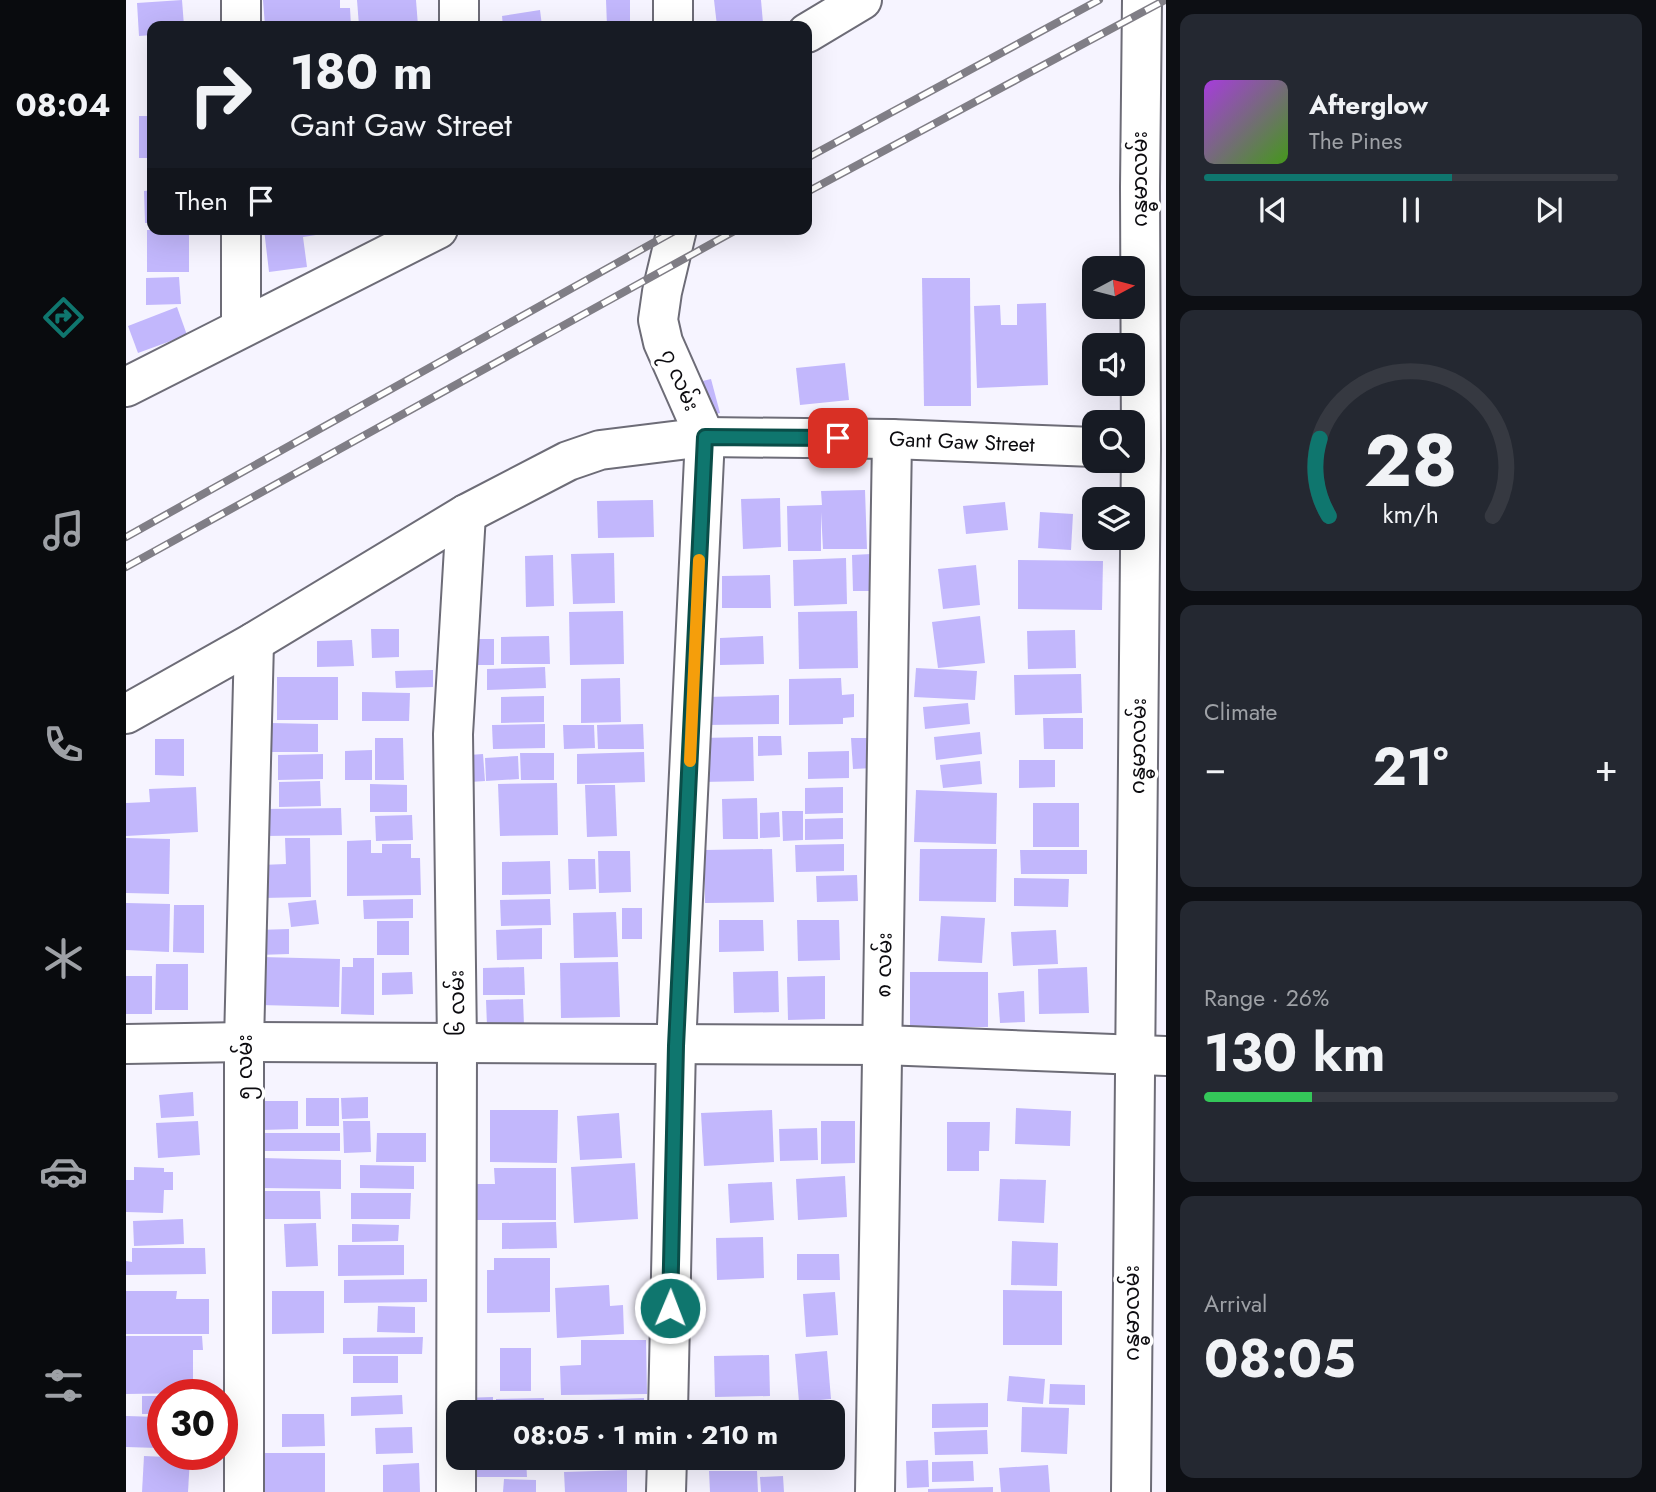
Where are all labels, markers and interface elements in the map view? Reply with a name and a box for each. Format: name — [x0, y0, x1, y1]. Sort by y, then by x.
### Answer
text: 180 m — [290, 37, 433, 107]
icon: right — [175, 49, 266, 140]
text: 08:04 — [15, 82, 111, 128]
text: Afterglow — [1309, 86, 1428, 124]
text: Gant Gaw Street — [290, 102, 512, 148]
text: The Pines — [1309, 124, 1402, 158]
street label: ဂန္ဓမာလမ်း — [1124, 131, 1158, 227]
text: Then — [175, 182, 228, 220]
icon: arrive — [242, 182, 280, 220]
icon: previous — [1254, 191, 1292, 229]
icon: pause — [1392, 191, 1430, 229]
icon: next — [1530, 191, 1568, 229]
north arrow — [1082, 256, 1144, 318]
map controls — [1082, 256, 1145, 550]
icon: directions — [39, 293, 88, 342]
button: sound — [1082, 333, 1145, 396]
street label: ၇ လမ်း — [651, 344, 708, 417]
pin — [808, 408, 868, 468]
text: 28 — [1364, 409, 1458, 514]
button: search — [1082, 410, 1145, 473]
icon: arrive — [819, 419, 857, 457]
street label: Gant Gaw Street — [888, 424, 1035, 460]
button: layers — [1082, 487, 1145, 550]
text: km/h — [1383, 496, 1439, 532]
icon: music — [39, 506, 88, 555]
text: Climate — [1204, 695, 1277, 729]
street label: ဂန္ဓမာလမ်း — [1121, 698, 1156, 794]
icon: phone — [39, 720, 88, 769]
text: 21° — [1373, 729, 1449, 805]
text: − — [1204, 740, 1226, 795]
text: + — [1595, 740, 1618, 795]
street label: ၈ လမ်း — [867, 932, 900, 998]
icon: climate — [39, 934, 88, 983]
street label: ၆ လမ်း — [440, 969, 473, 1037]
text: Range · 26% — [1204, 981, 1329, 1015]
text: 130 km — [1204, 1015, 1385, 1091]
street label: ၅ လမ်း — [229, 1034, 262, 1100]
icon: car — [39, 1147, 88, 1196]
street label: ဂန္ဓမာလမ်း — [1116, 1265, 1150, 1361]
position arrow — [633, 1271, 707, 1345]
text: Arrival — [1204, 1287, 1267, 1321]
text: 08:05 — [1204, 1321, 1356, 1397]
icon: filters — [39, 1361, 88, 1410]
speed limit sign: 30 — [147, 1379, 238, 1470]
text: 08:05 · 1 min · 210 m — [513, 1416, 778, 1454]

